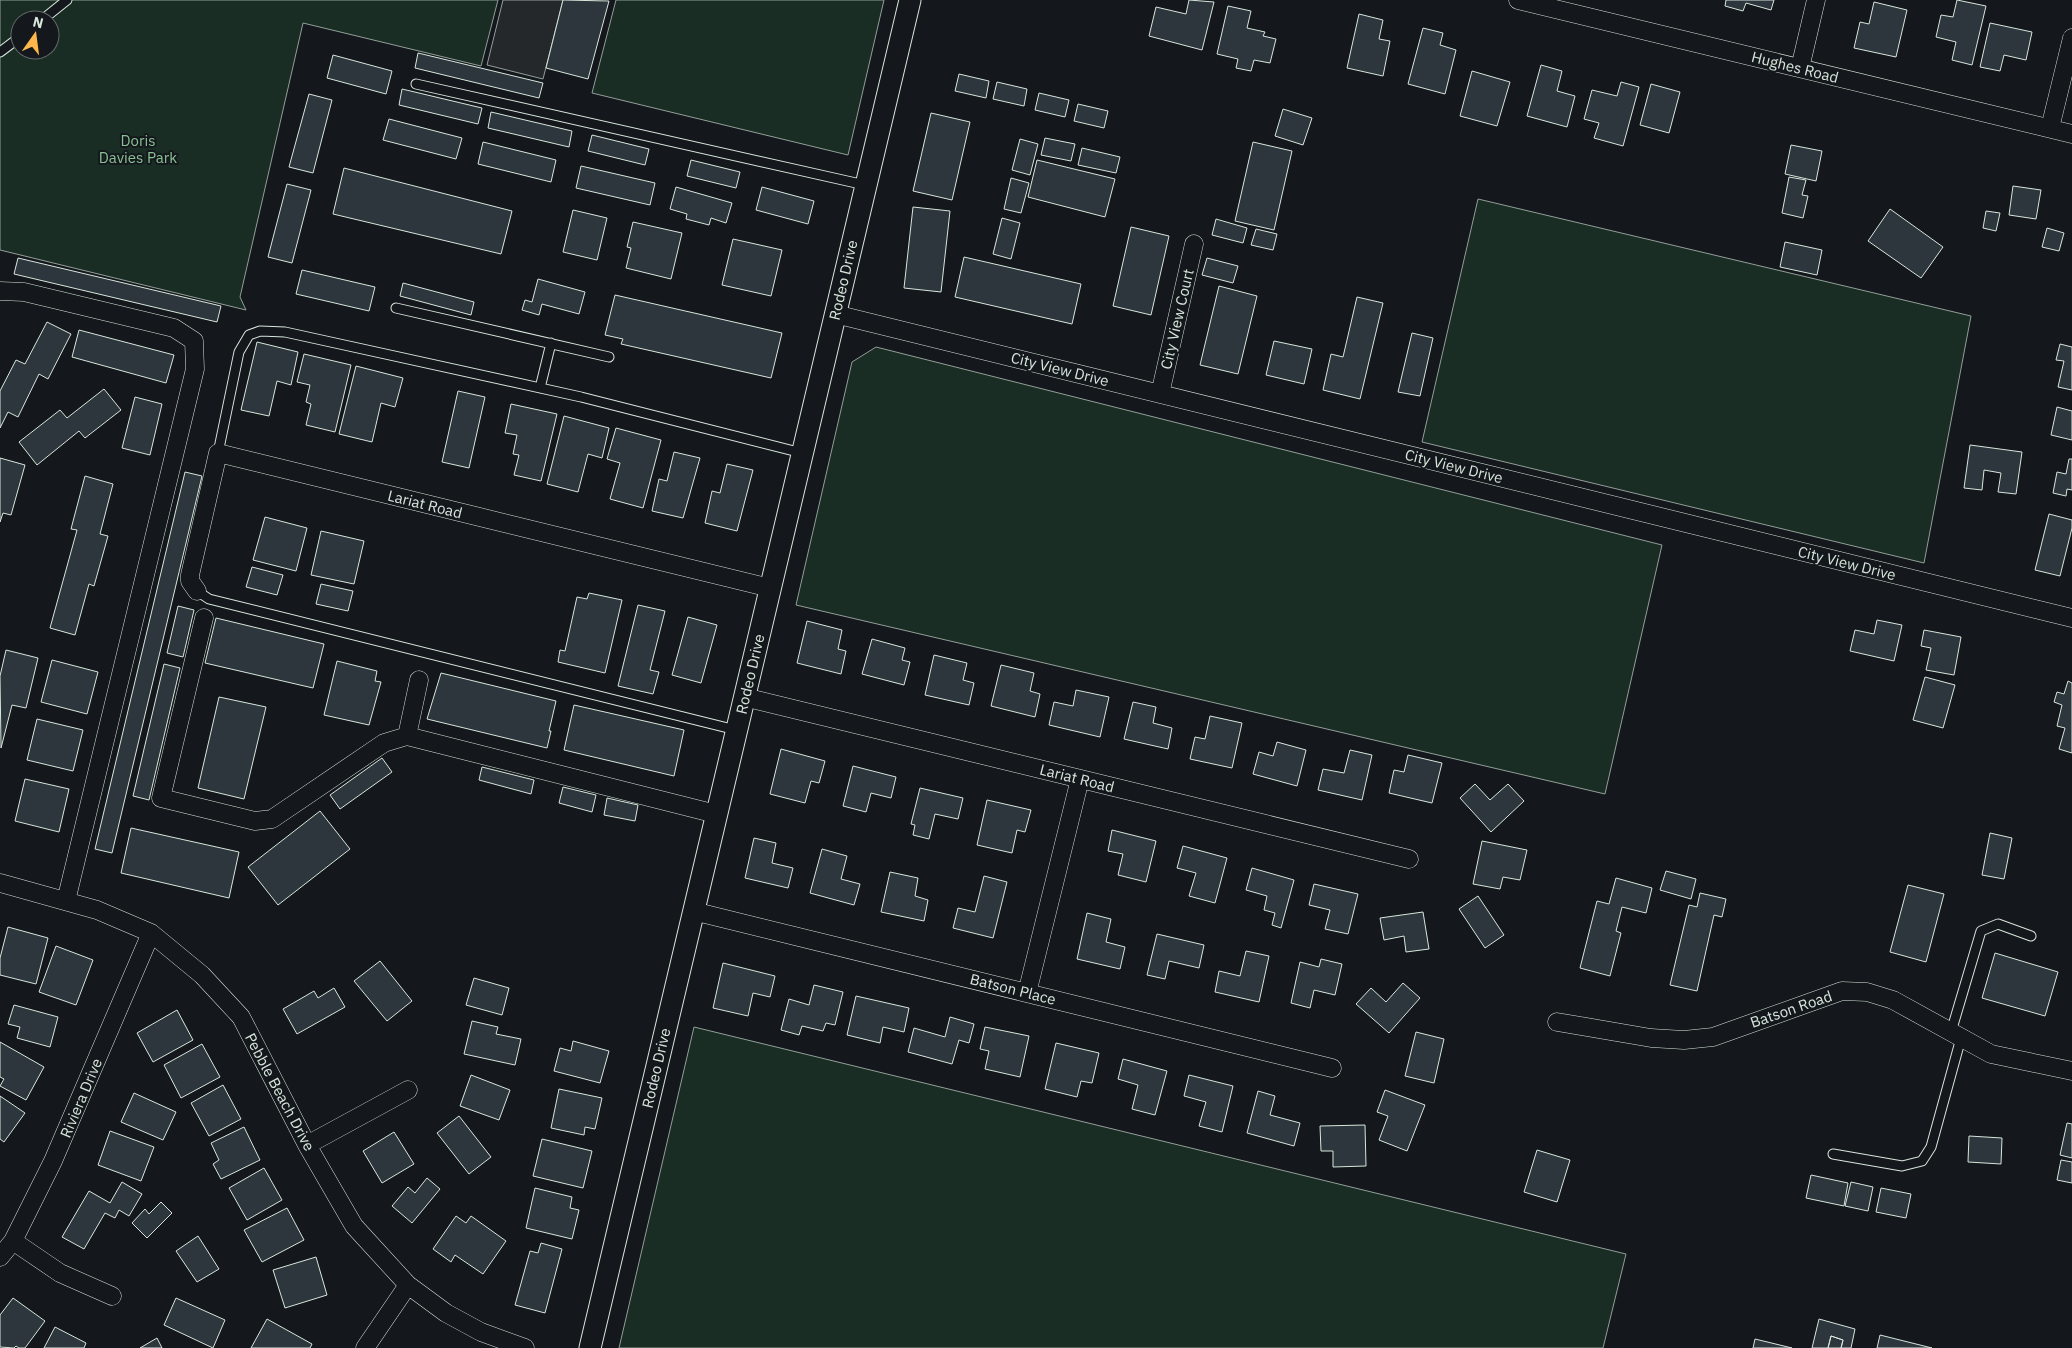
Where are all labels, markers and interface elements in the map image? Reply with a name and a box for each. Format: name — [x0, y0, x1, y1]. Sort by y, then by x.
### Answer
north arrow — [10, 10, 60, 60]
text: N — [31, 12, 45, 32]
street label: Hughes Road — [1749, 47, 1841, 87]
park label: Doris Davies Park — [99, 131, 177, 167]
street label: Rodeo Drive — [825, 238, 861, 322]
street label: City View Court — [1156, 267, 1198, 371]
street label: City View Drive — [1009, 348, 1111, 390]
street label: City View Drive — [1403, 445, 1505, 487]
street label: Lariat Road — [386, 486, 464, 522]
street label: City View Drive — [1796, 542, 1898, 584]
street label: Rodeo Drive — [732, 632, 768, 716]
street label: Lariat Road — [1038, 760, 1116, 796]
street label: Batson Place — [968, 969, 1058, 1009]
street label: Batson Road — [1748, 986, 1834, 1032]
street label: Rodeo Drive — [638, 1026, 674, 1110]
street label: Pebble Beach Drive — [241, 1030, 319, 1154]
street label: Riviera Drive — [56, 1055, 106, 1141]

